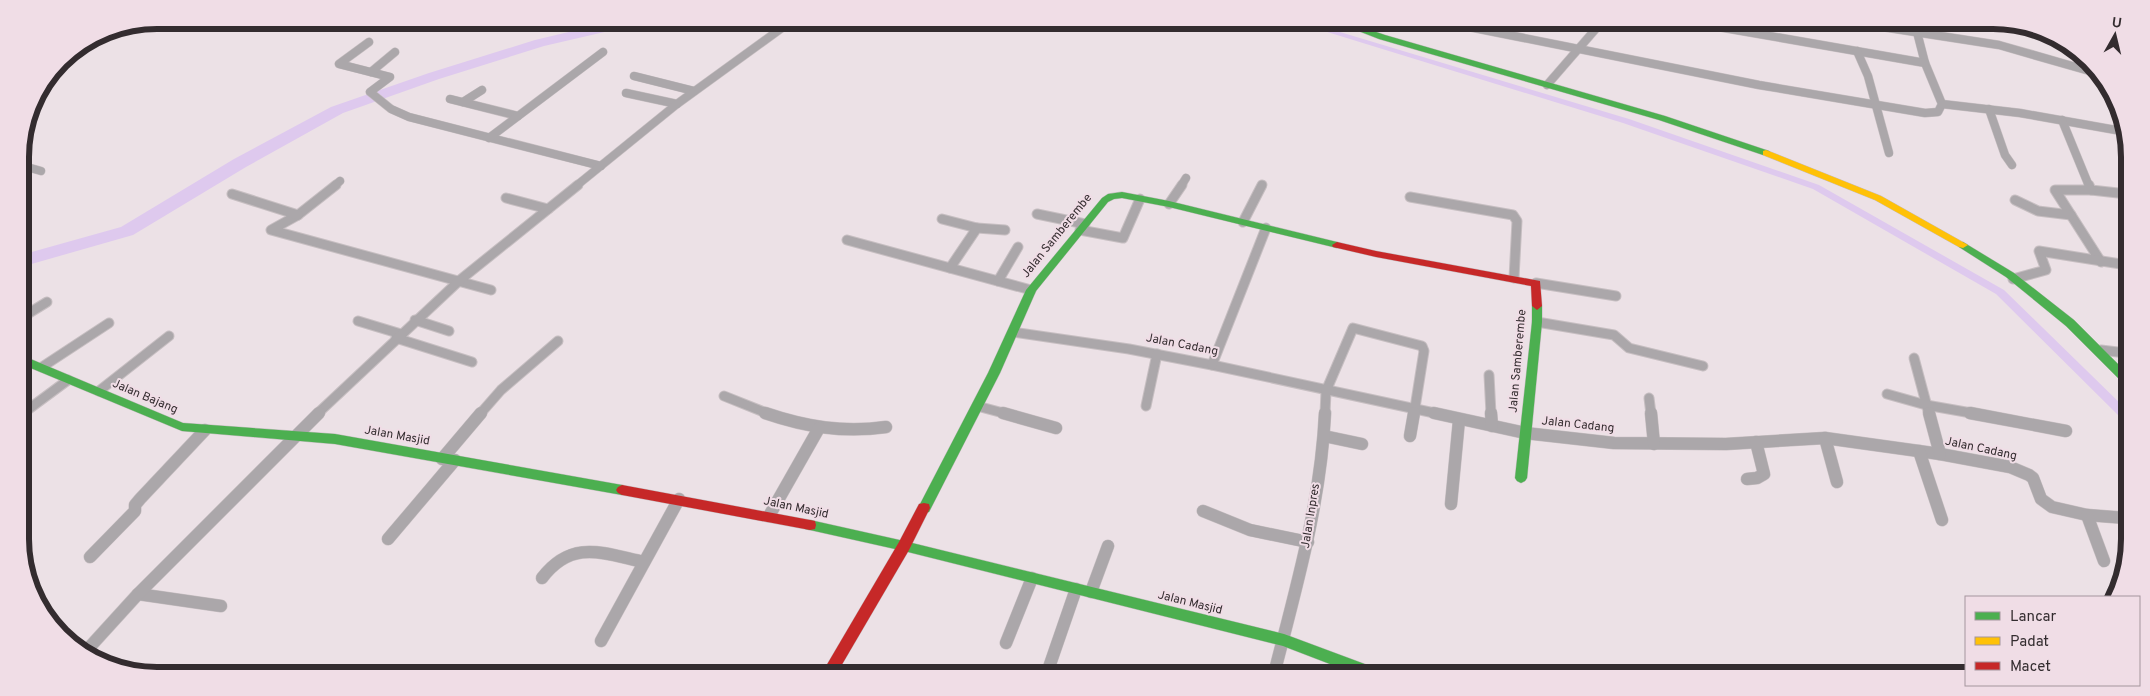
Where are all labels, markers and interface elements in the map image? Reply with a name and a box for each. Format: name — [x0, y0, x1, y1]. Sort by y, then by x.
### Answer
north arrow — [2090, 10, 2140, 60]
text: U — [2110, 15, 2123, 33]
street label: Jalan Samberembe — [1018, 191, 1096, 281]
street label: Jalan Samberembe — [1506, 309, 1530, 413]
street label: Jalan Cadang — [1145, 330, 1219, 360]
street label: Jalan Bajang — [110, 376, 180, 418]
street label: Jalan Cadang — [1541, 413, 1615, 437]
street label: Jalan Masjid — [363, 422, 431, 450]
street label: Jalan Cadang — [1944, 434, 2018, 464]
street label: Jalan Inpres — [1298, 482, 1324, 550]
street label: Jalan Masjid — [762, 493, 830, 523]
street label: Jalan Masjid — [1156, 587, 1224, 619]
legend — [1965, 596, 2140, 686]
text: Lancar — [2010, 608, 2057, 627]
text: Padat — [2010, 633, 2049, 652]
text: Macet — [2010, 658, 2051, 677]

